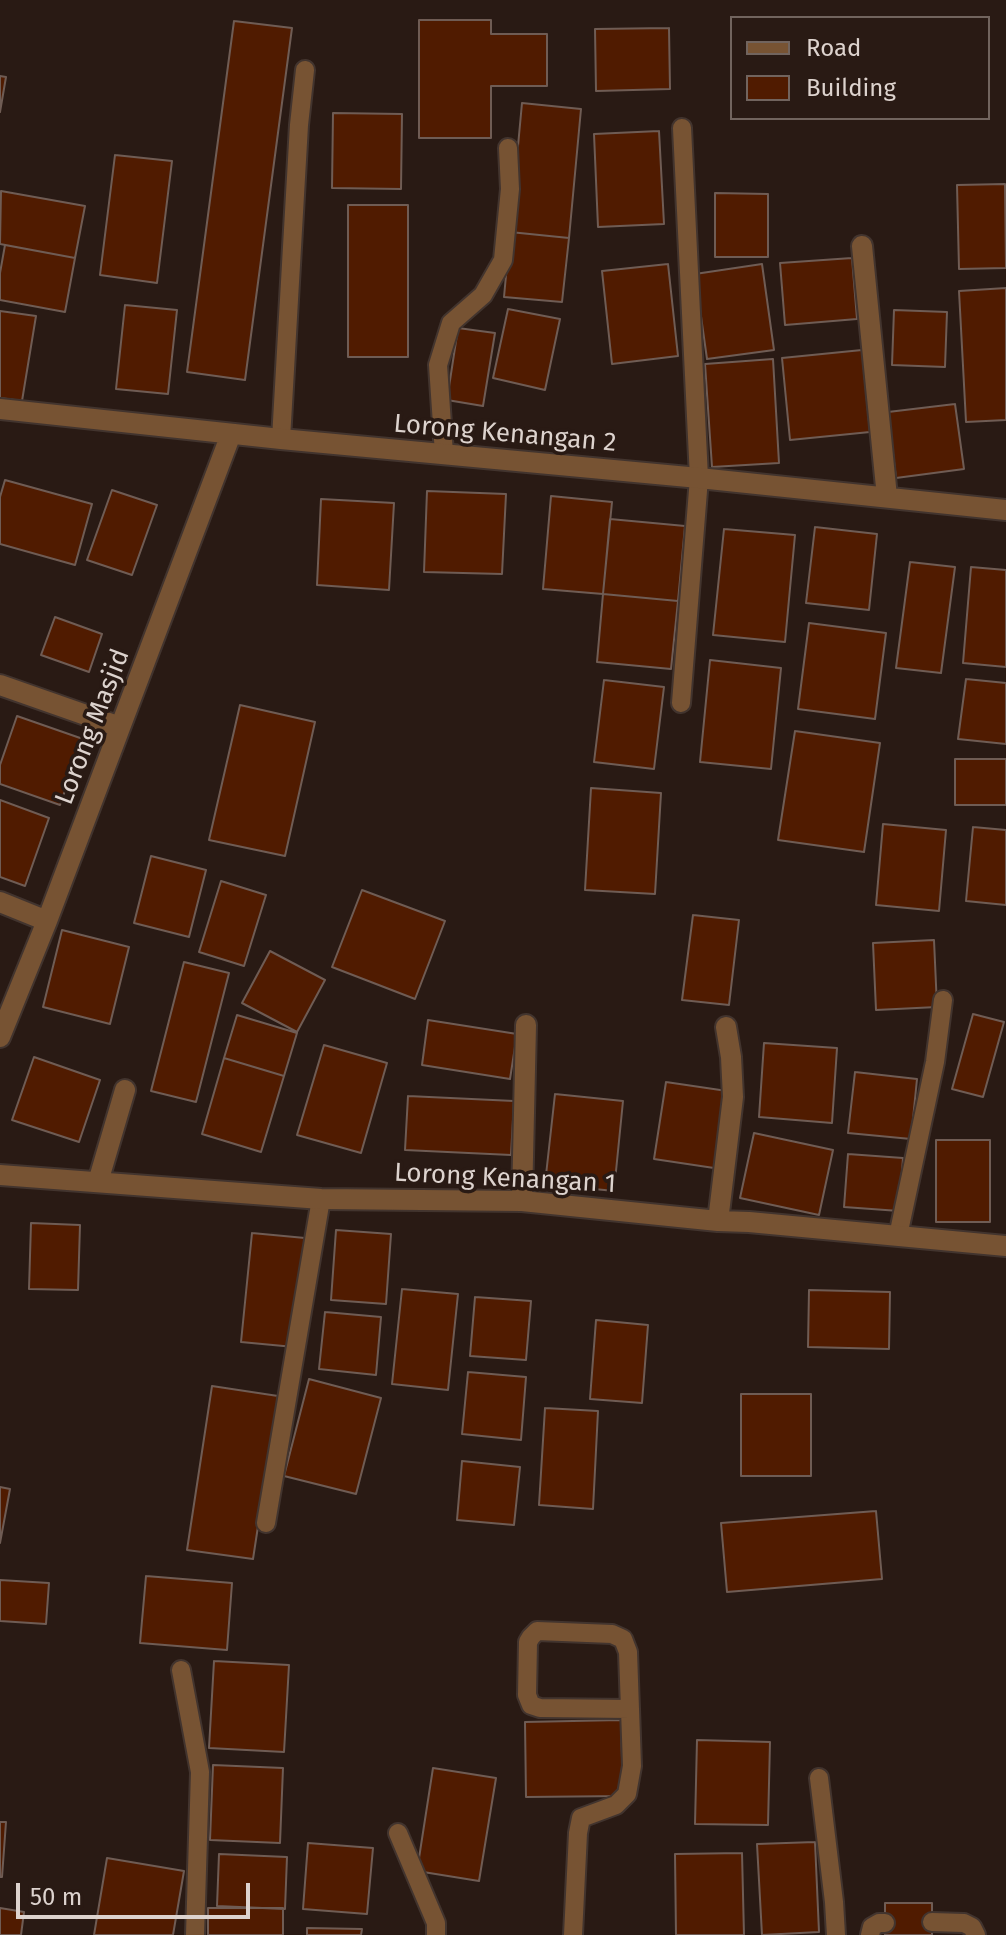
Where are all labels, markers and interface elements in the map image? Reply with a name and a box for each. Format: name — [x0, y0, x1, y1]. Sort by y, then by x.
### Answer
legend — [730, 16, 990, 120]
text: Road — [806, 34, 861, 62]
text: Building — [806, 74, 896, 102]
street label: Lorong Kenangan 2 — [392, 409, 618, 459]
street label: Lorong Masjid — [49, 645, 137, 809]
street label: Lorong Kenangan 1 — [393, 1158, 617, 1200]
scale bar — [20, 1867, 254, 1917]
text: 50 m — [30, 1883, 82, 1911]

